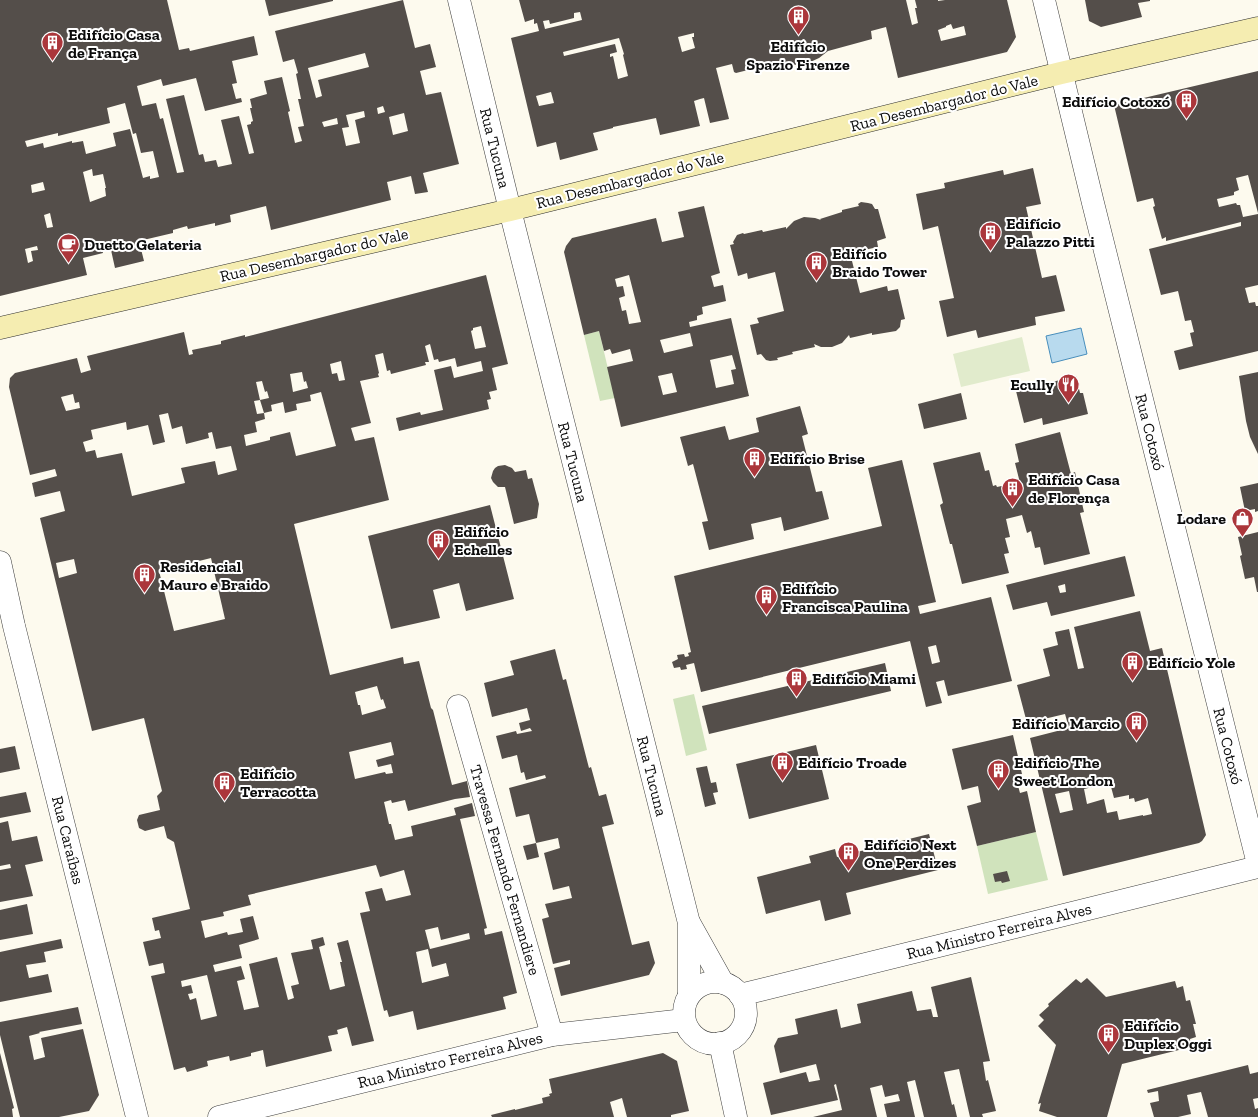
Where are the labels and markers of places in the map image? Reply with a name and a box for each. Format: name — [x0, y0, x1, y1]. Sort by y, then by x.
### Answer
building icon: Edifício Spazio Firenze — [785, 3, 811, 36]
place label: Edifício Casa de França — [68, 25, 160, 62]
building icon: Edifício Casa de França — [39, 30, 65, 63]
place label: Edifício Spazio Firenze — [746, 37, 850, 74]
building icon: Edifício Cotoxó — [1173, 88, 1199, 121]
place label: Edifício Cotoxó — [1062, 92, 1171, 111]
place label: Edifício Palazzo Pitti — [1006, 214, 1095, 251]
building icon: Edifício Palazzo Pitti — [977, 219, 1003, 252]
cafe icon: Duetto Gelateria — [56, 231, 82, 264]
place label: Duetto Gelateria — [84, 235, 202, 254]
place label: Edifício Braido Tower — [832, 244, 927, 281]
building icon: Edifício Braido Tower — [804, 249, 830, 282]
restaurant icon: Ecully — [1056, 371, 1082, 404]
place label: Ecully — [1010, 375, 1055, 394]
building icon: Edifício Brise — [742, 445, 768, 478]
place label: Edifício Brise — [770, 449, 865, 468]
place label: Edifício Casa de Florença — [1028, 470, 1120, 507]
building icon: Edifício Casa de Florença — [999, 475, 1025, 508]
shop icon: Lodare — [1229, 505, 1255, 538]
place label: Lodare — [1177, 509, 1226, 528]
place label: Edifício Echelles — [454, 522, 512, 559]
building icon: Edifício Echelles — [426, 527, 452, 560]
place label: Residencial Mauro e Braido — [160, 557, 269, 594]
building icon: Residencial Mauro e Braido — [131, 562, 157, 595]
place label: Edifício Francisca Paulina — [782, 579, 908, 616]
building icon: Edifício Francisca Paulina — [754, 584, 780, 617]
building icon: Edifício Yole — [1120, 649, 1146, 682]
place label: Edifício Yole — [1148, 653, 1236, 672]
building icon: Edifício Miami — [784, 665, 810, 698]
place label: Edifício Miami — [812, 669, 916, 688]
building icon: Edifício Marcio — [1123, 710, 1149, 743]
place label: Edifício Marcio — [1012, 714, 1121, 733]
building icon: Edifício Troade — [769, 749, 795, 782]
place label: Edifício Troade — [798, 753, 907, 772]
place label: Edifício The Sweet London — [1014, 753, 1114, 790]
building icon: Edifício The Sweet London — [986, 758, 1012, 791]
place label: Edifício Terracotta — [240, 764, 316, 801]
building icon: Edifício Terracotta — [212, 769, 238, 802]
place label: Edifício Next One Perdizes — [864, 835, 957, 872]
building icon: Edifício Next One Perdizes — [835, 840, 861, 873]
place label: Edifício Duplex Oggi — [1124, 1016, 1212, 1053]
building icon: Edifício Duplex Oggi — [1096, 1021, 1122, 1054]

